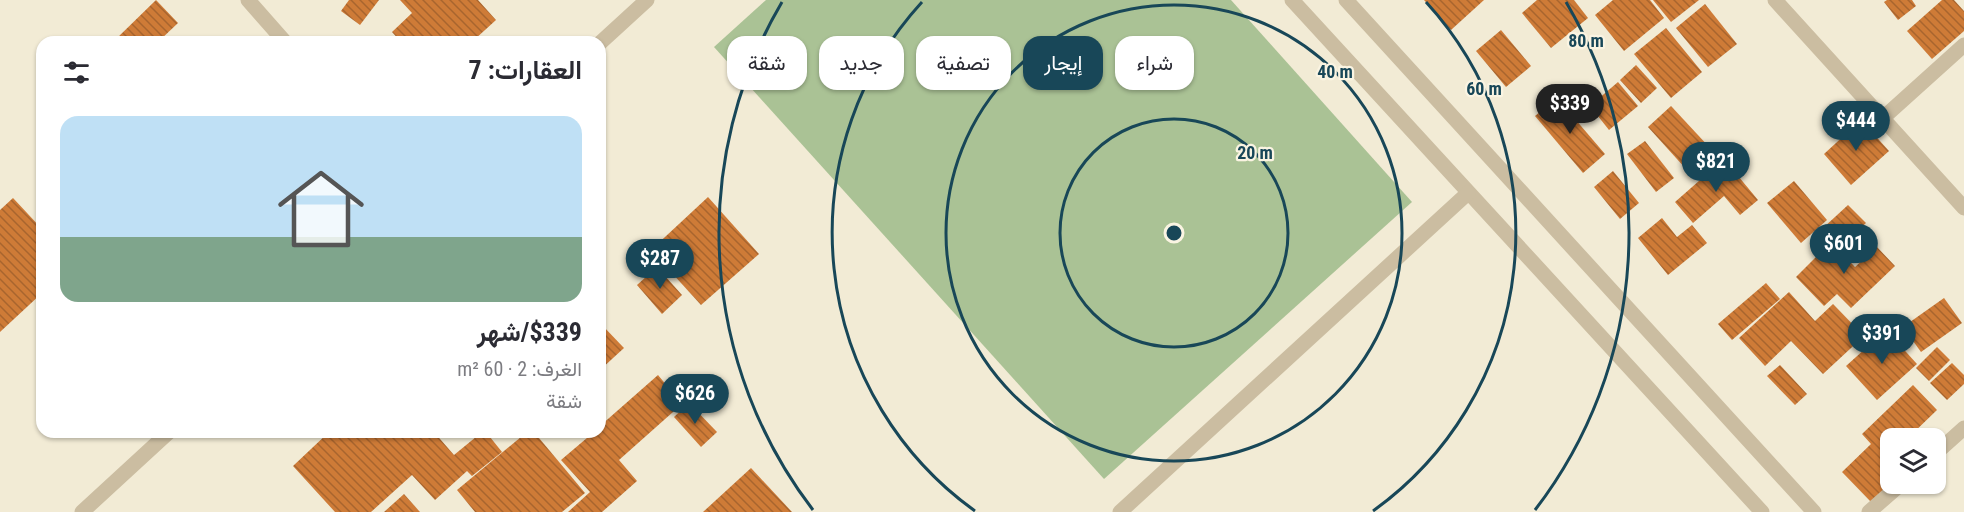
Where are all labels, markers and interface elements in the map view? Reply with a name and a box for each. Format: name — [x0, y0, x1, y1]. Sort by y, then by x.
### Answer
text: 80 m — [1568, 30, 1604, 51]
chip: شقة — [727, 36, 807, 90]
chip: جديد — [819, 36, 904, 90]
chip: تصفية — [916, 36, 1011, 90]
chip: إيجار — [1023, 36, 1103, 90]
chip: شراء — [1115, 36, 1194, 90]
text: العقارات: 7 — [469, 55, 582, 85]
icon: filters — [60, 56, 93, 89]
text: 40 m — [1317, 61, 1353, 82]
text: 60 m — [1466, 78, 1502, 99]
pin: $339 — [1534, 84, 1606, 135]
text: $339 — [1550, 91, 1590, 115]
pin: $444 — [1820, 101, 1892, 152]
text: $444 — [1836, 108, 1876, 132]
text: 20 m — [1237, 142, 1273, 163]
pin: $821 — [1680, 142, 1752, 193]
text: $821 — [1696, 149, 1736, 173]
icon: home — [267, 155, 375, 263]
centre of rings — [1164, 223, 1184, 243]
pin: $601 — [1808, 224, 1880, 275]
text: $601 — [1824, 231, 1864, 255]
pin: $287 — [624, 239, 696, 290]
text: $287 — [640, 246, 680, 270]
pin: $391 — [1846, 314, 1918, 365]
text: $339/شهر — [477, 317, 582, 347]
text: $391 — [1862, 321, 1902, 345]
text: الغرف: 2 · 60 m² — [457, 357, 582, 381]
pin: $626 — [659, 374, 731, 425]
text: $626 — [675, 381, 715, 405]
text: شقة — [546, 389, 582, 413]
map controls — [1880, 428, 1946, 494]
button: layers — [1880, 428, 1946, 494]

